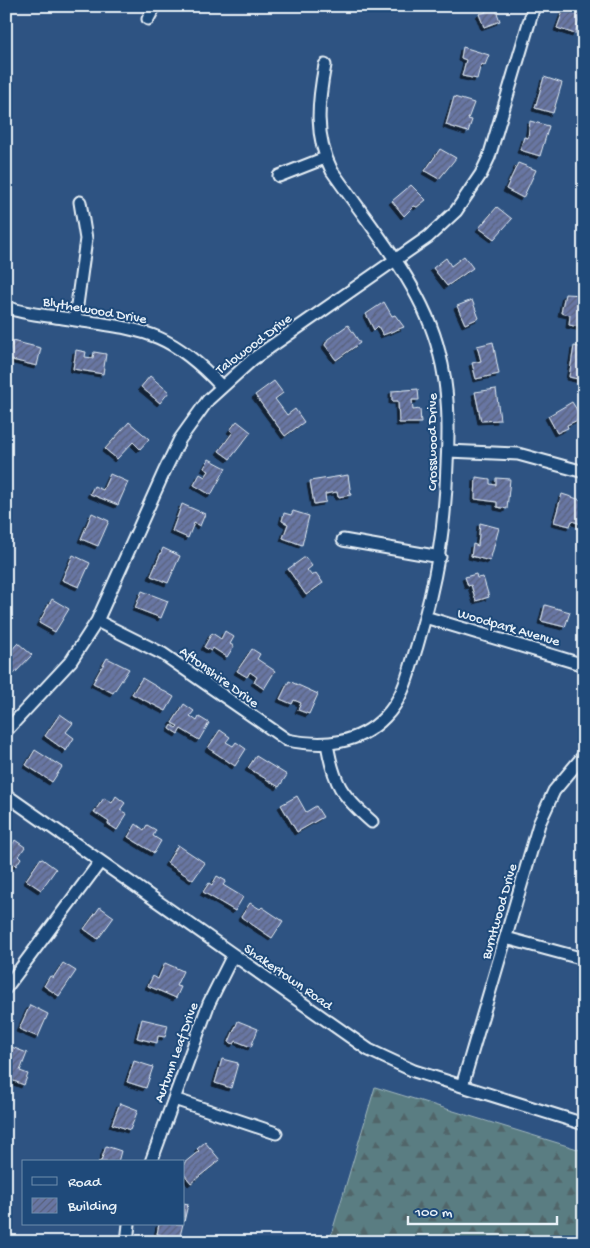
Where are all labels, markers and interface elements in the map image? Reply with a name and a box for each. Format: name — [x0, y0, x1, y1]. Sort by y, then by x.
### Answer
street label: Blythewood Drive — [40, 294, 149, 329]
street label: Talowood Drive — [212, 310, 297, 380]
street label: Crosswood Drive — [425, 392, 442, 491]
street label: Woodpark Avenue — [455, 606, 562, 651]
street label: Aftonshire Drive — [176, 644, 262, 713]
street label: Burntwood Drive — [478, 861, 522, 962]
street label: Shakertown Road — [240, 941, 337, 1016]
street label: Autumn Leaf Drive — [151, 1000, 204, 1105]
legend — [22, 1160, 185, 1226]
text: Road — [68, 1174, 102, 1192]
scale bar — [408, 1193, 556, 1225]
text: Building — [67, 1198, 117, 1216]
text: 100 m — [414, 1204, 453, 1222]

